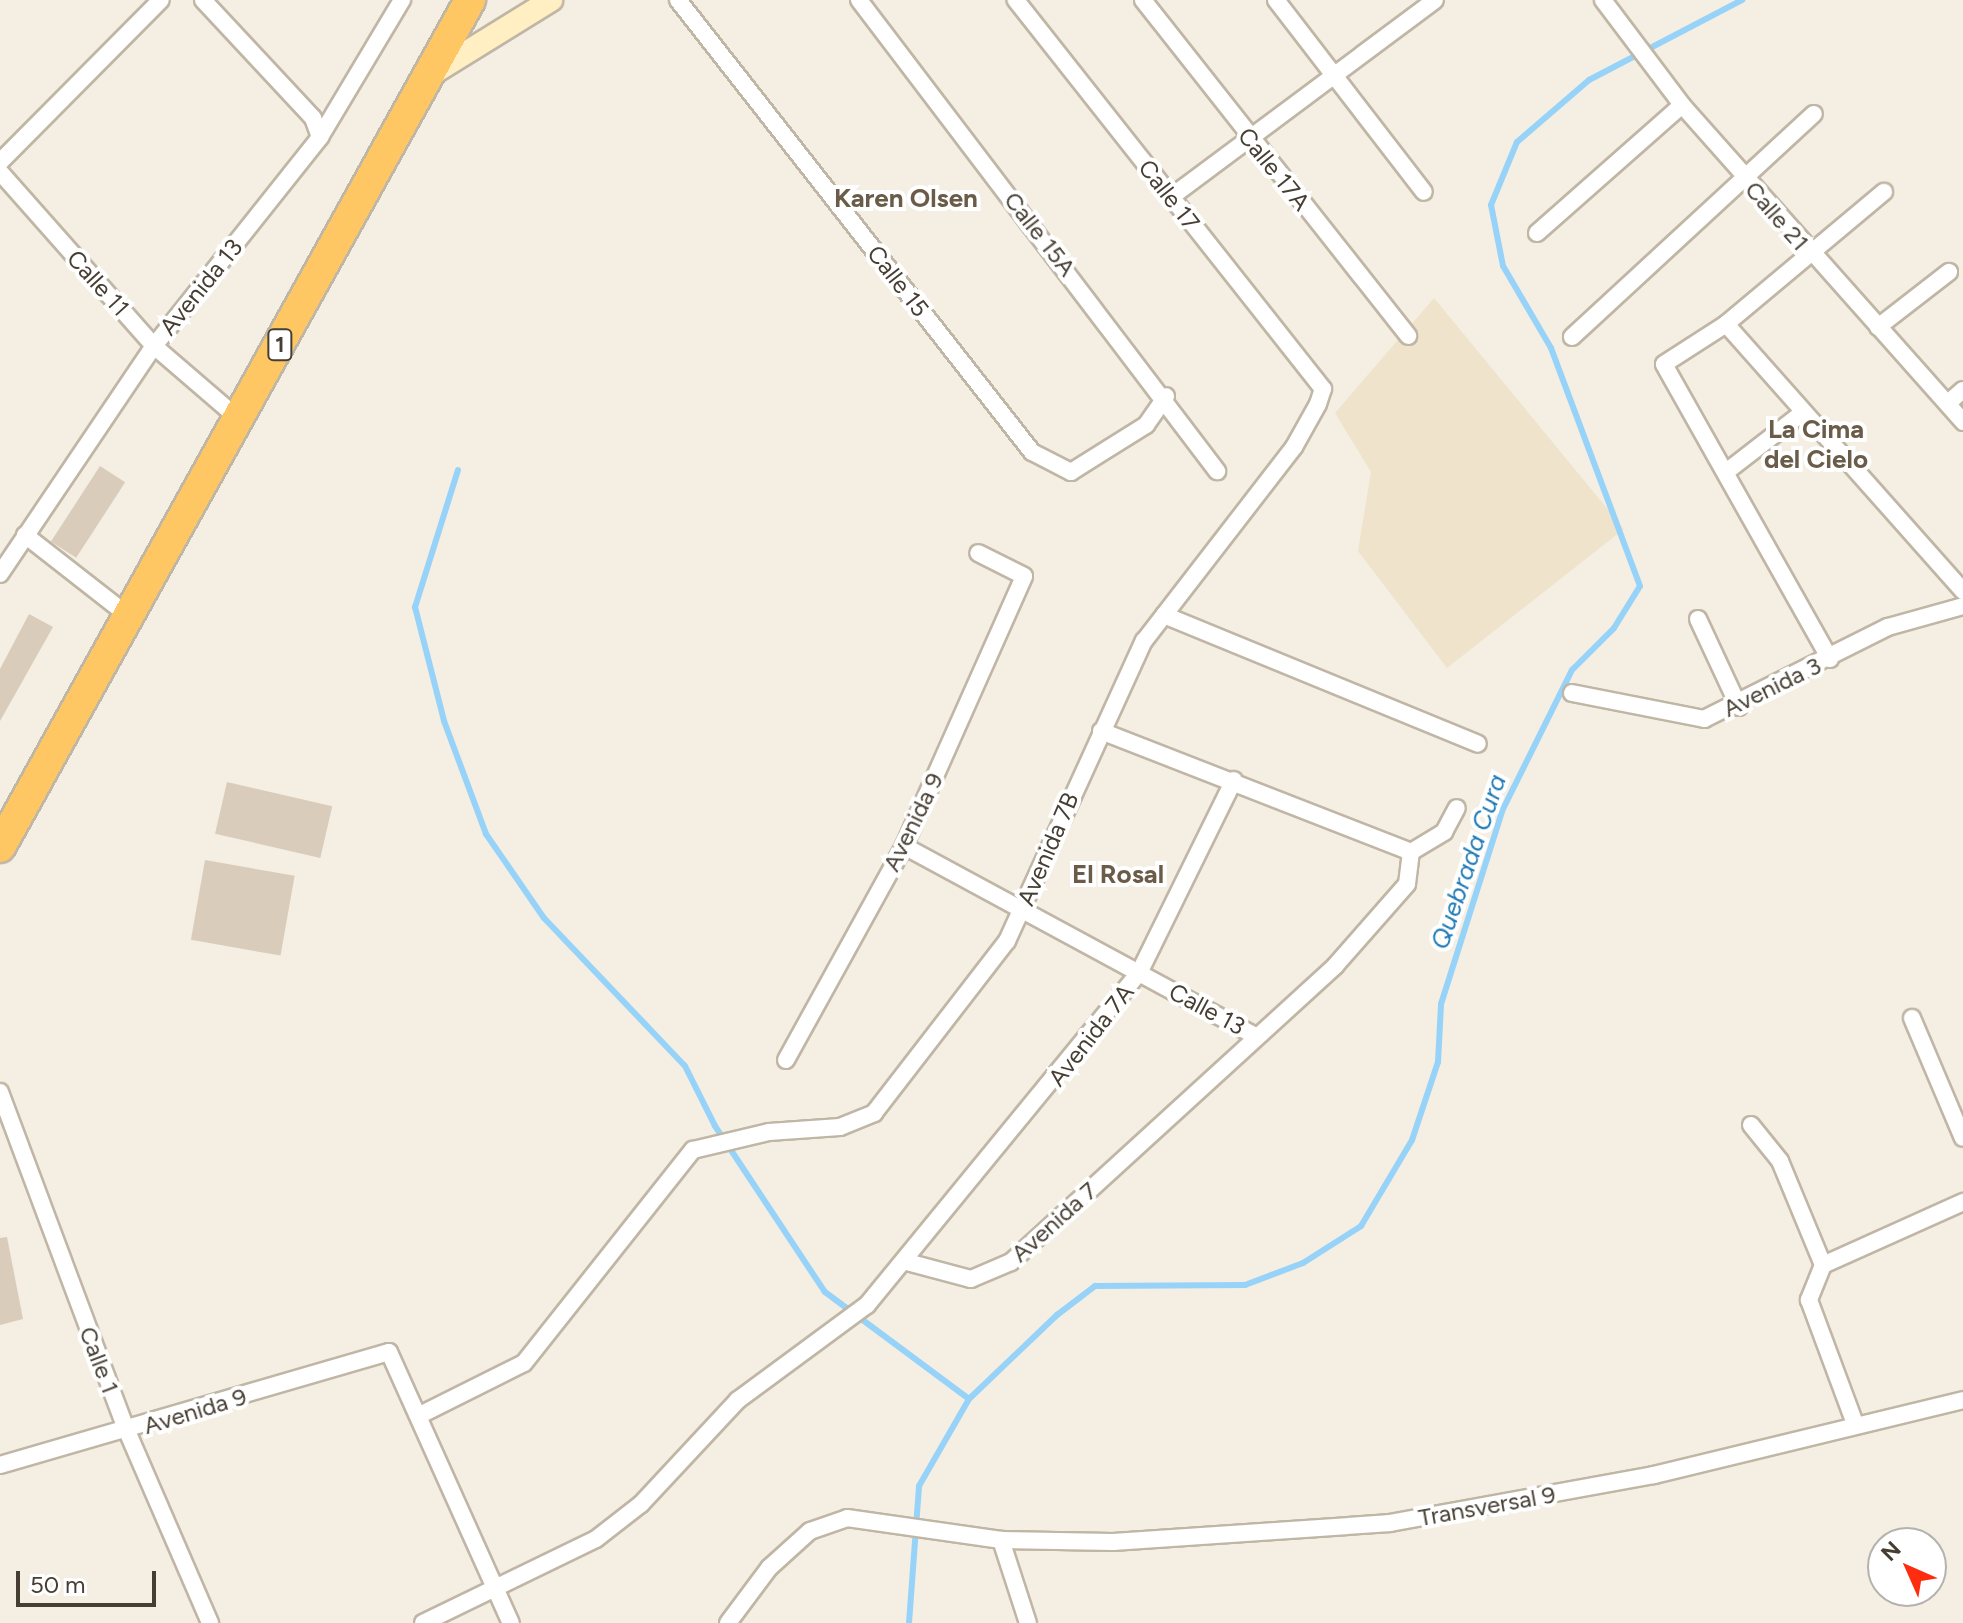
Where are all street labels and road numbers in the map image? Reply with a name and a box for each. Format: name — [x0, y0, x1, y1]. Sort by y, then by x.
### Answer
street label: Calle 17A — [1232, 122, 1316, 216]
street label: Calle 17 — [1132, 154, 1206, 236]
street label: Calle 21 — [1739, 175, 1815, 257]
street label: Calle 15A — [998, 186, 1082, 282]
street label: Avenida 13 — [153, 233, 249, 341]
street label: Calle 15 — [861, 239, 935, 323]
street label: Calle 11 — [61, 244, 135, 322]
road number: 1 — [266, 327, 294, 363]
street label: Avenida 3 — [1718, 651, 1826, 723]
street label: Avenida 9 — [877, 768, 949, 876]
street label: Avenida 7B — [1011, 788, 1085, 910]
street label: Calle 13 — [1164, 977, 1250, 1041]
street label: Avenida 7A — [1042, 978, 1140, 1092]
street label: Avenida 7 — [1005, 1176, 1103, 1268]
street label: Calle 1 — [73, 1323, 125, 1397]
street label: Avenida 9 — [140, 1382, 250, 1440]
street label: Transversal 9 — [1416, 1480, 1558, 1532]

